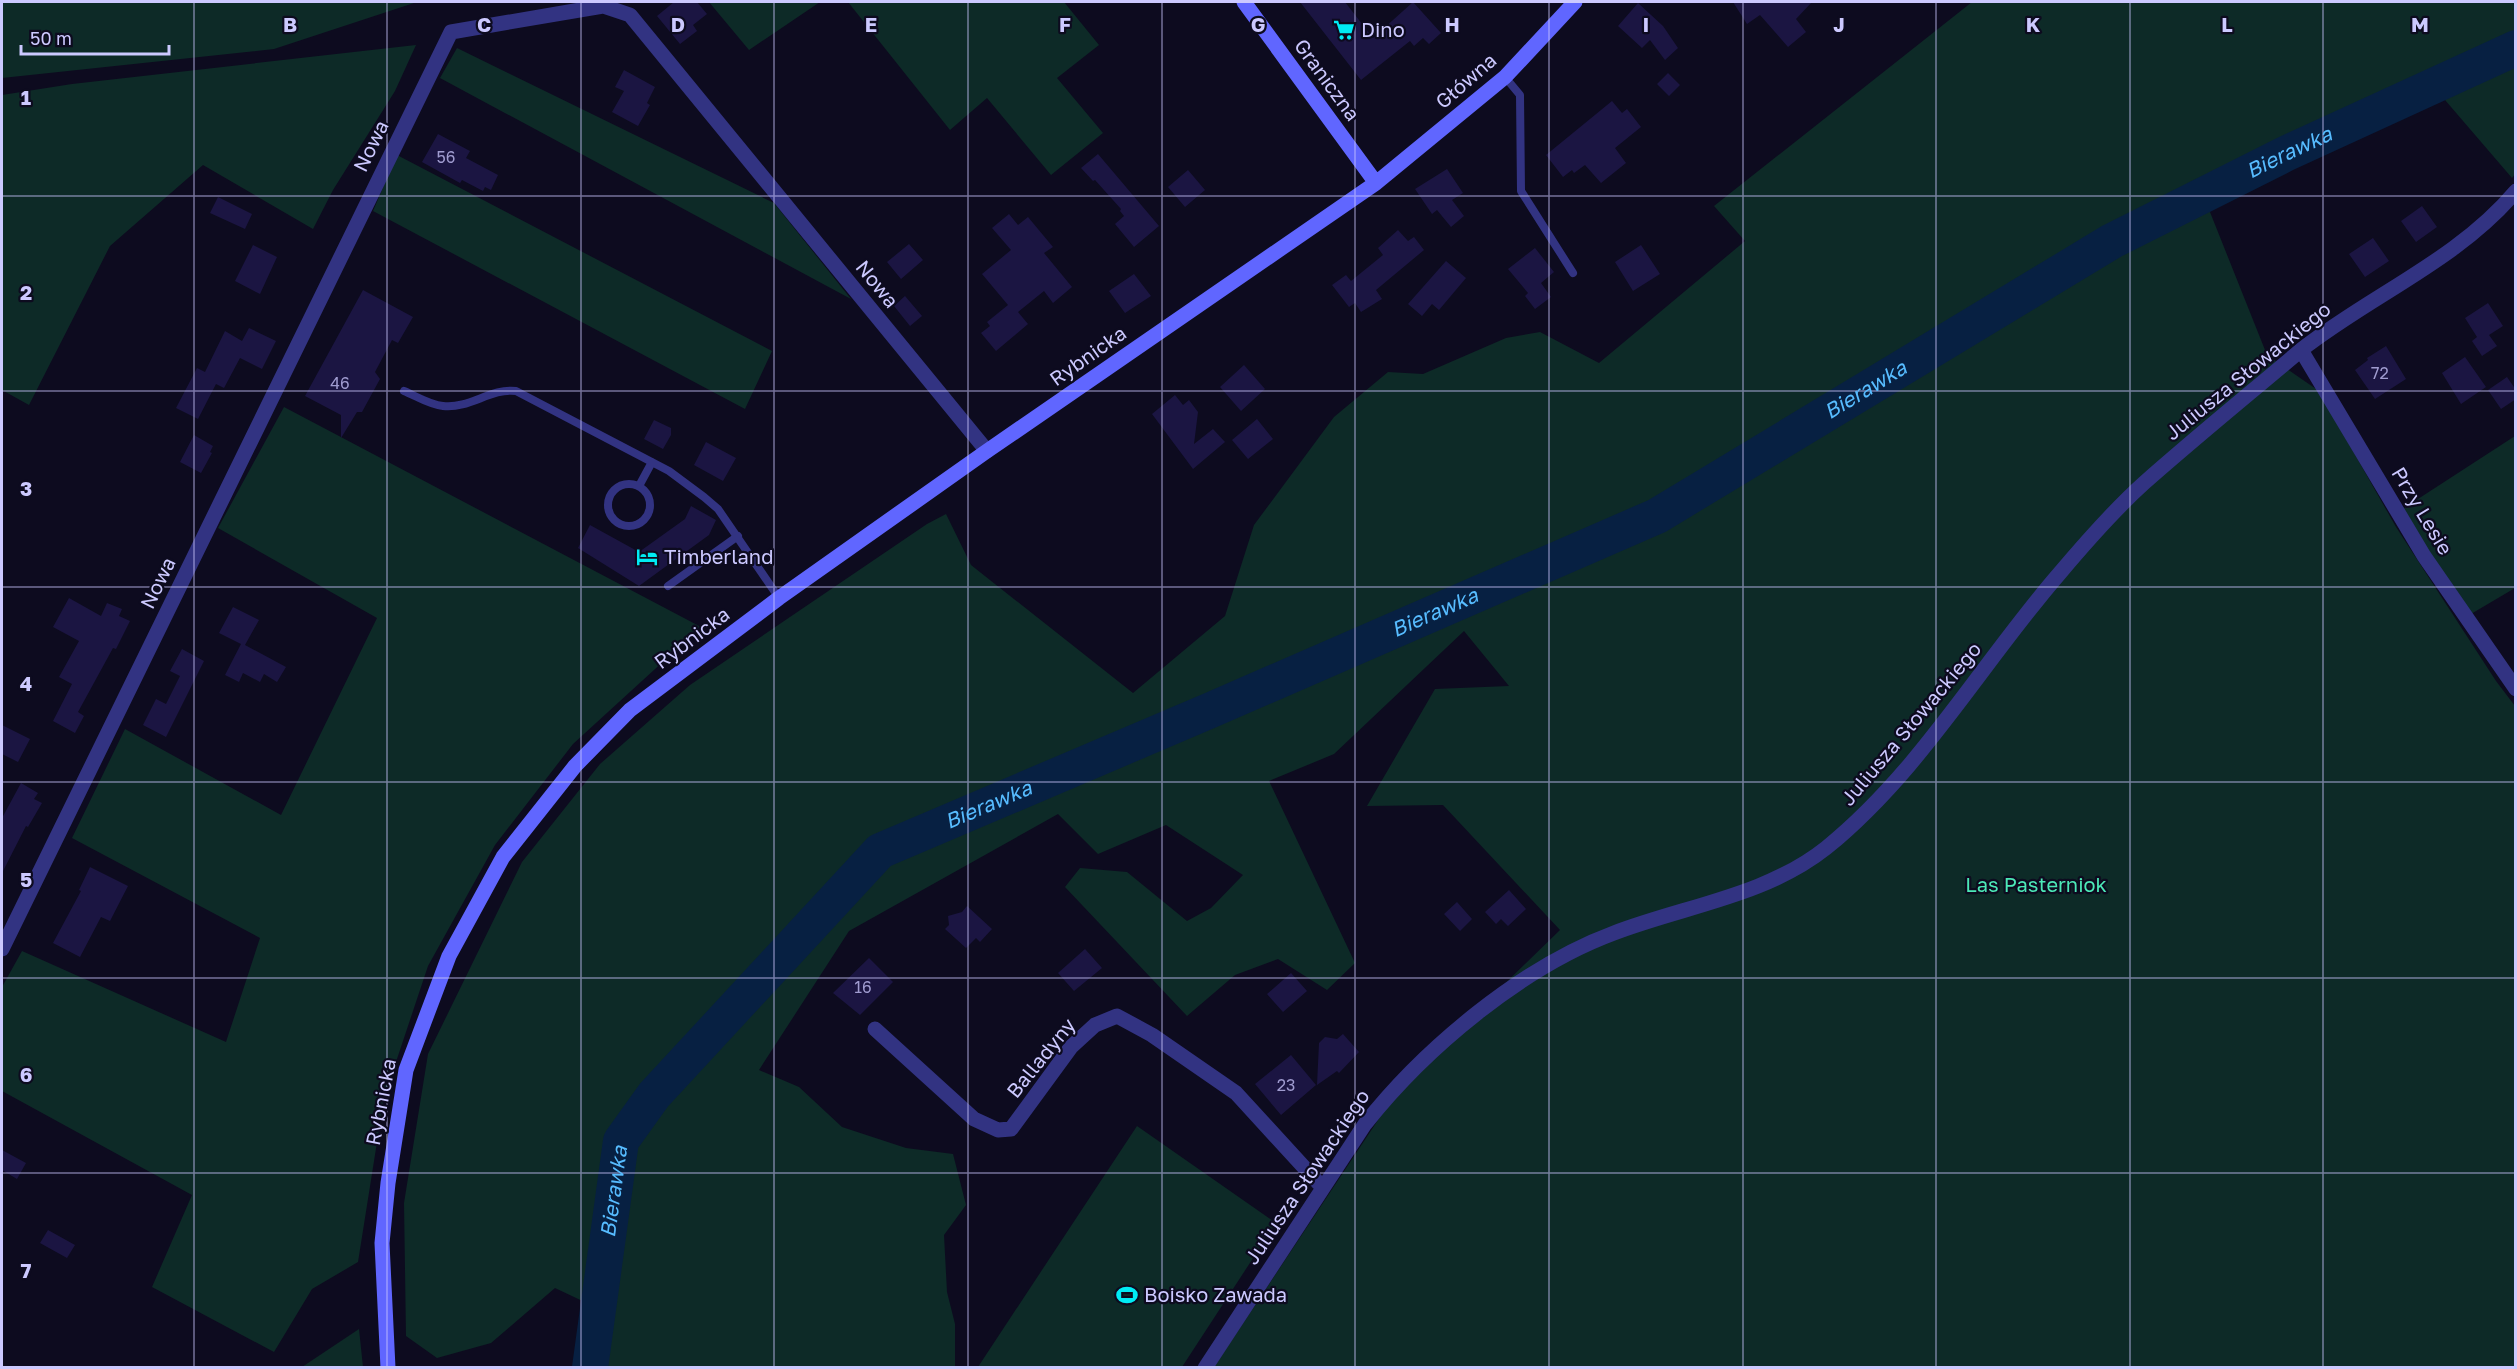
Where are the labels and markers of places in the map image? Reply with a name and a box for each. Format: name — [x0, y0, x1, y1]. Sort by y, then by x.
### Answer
place label: Dino — [1361, 17, 1405, 41]
supermarket icon: Dino — [1332, 18, 1356, 42]
place label: Timberland — [664, 544, 773, 568]
hotel icon: Timberland — [635, 545, 659, 569]
place label: Boisko Zawada — [1144, 1282, 1287, 1306]
sports icon: Boisko Zawada — [1115, 1283, 1139, 1307]

